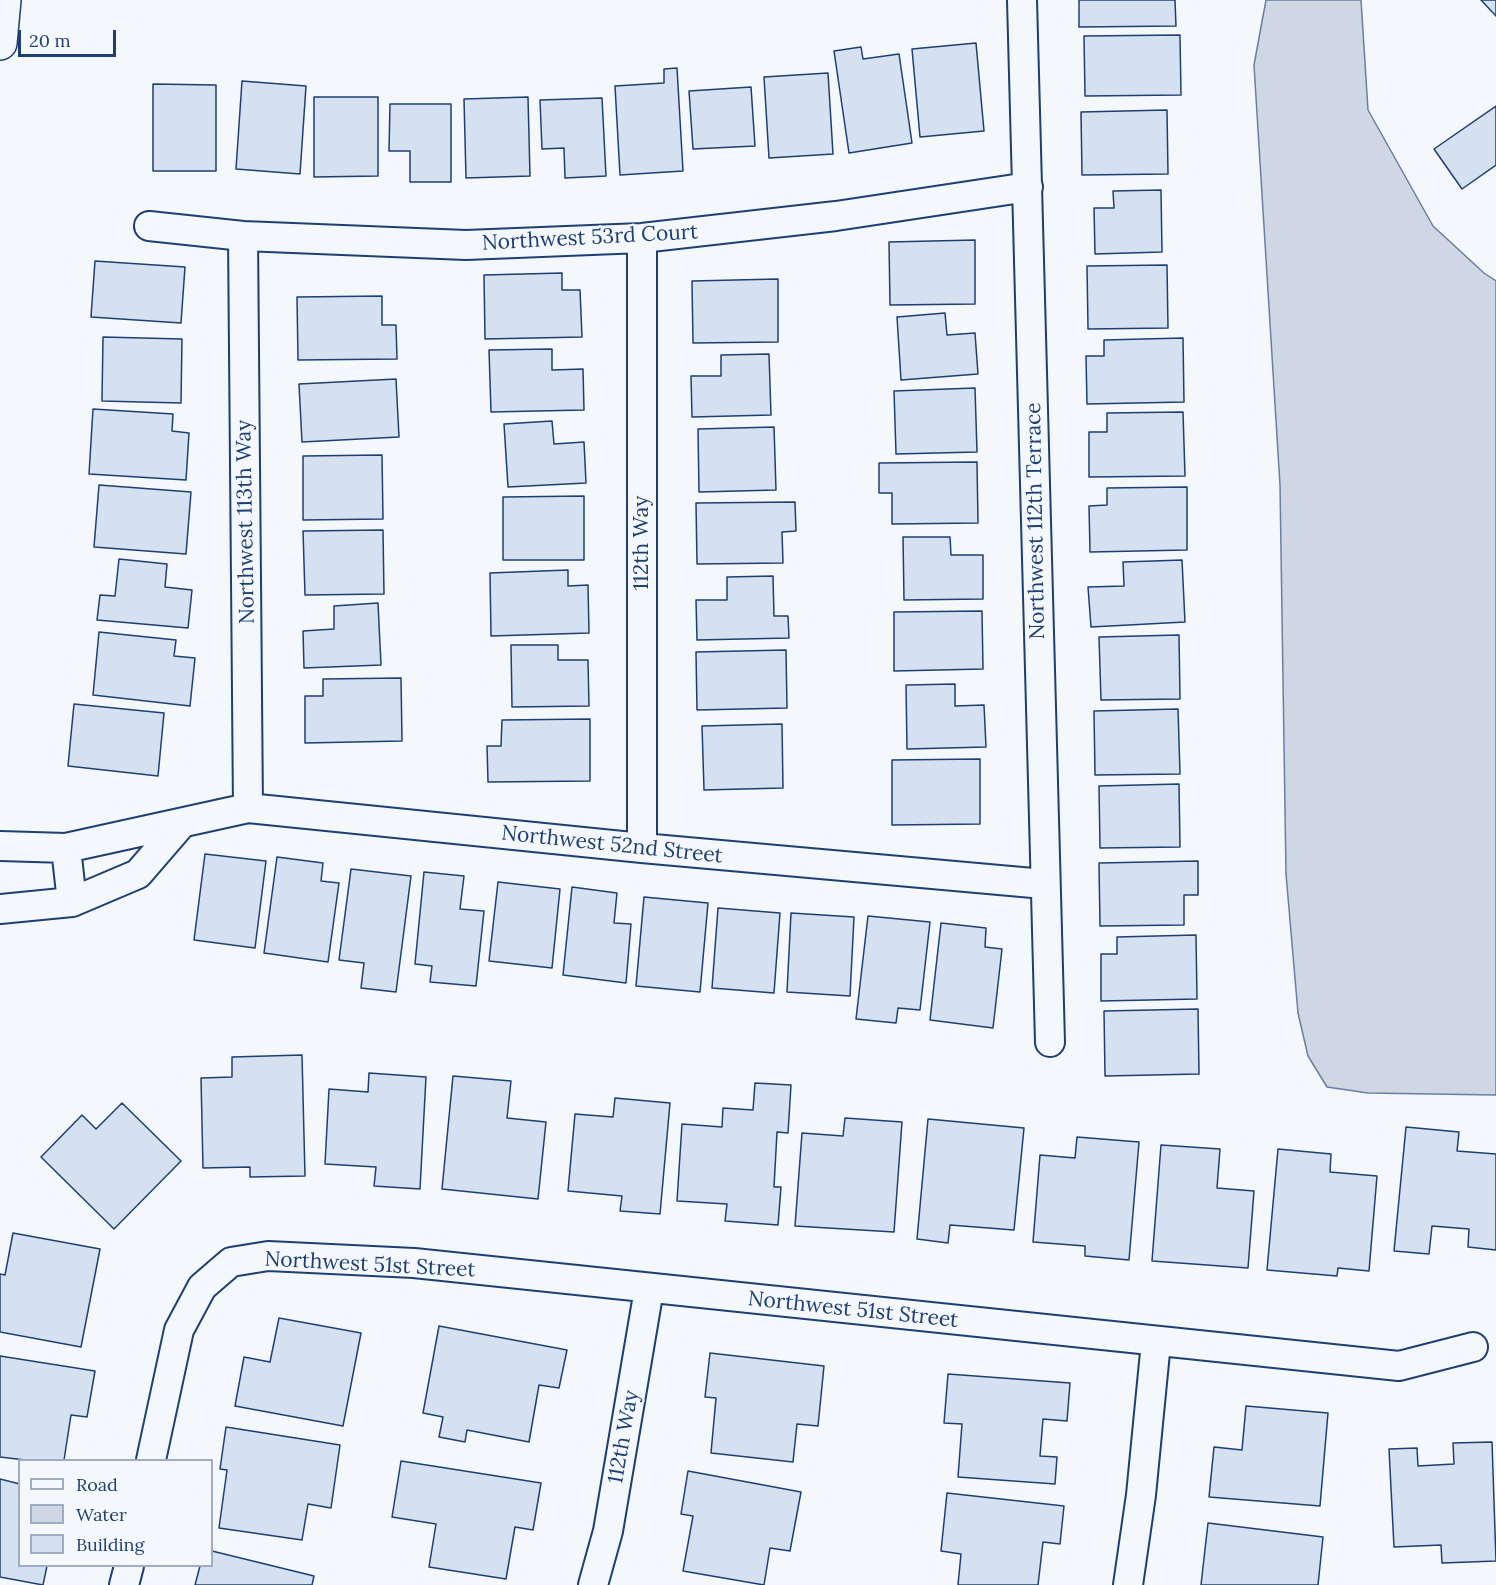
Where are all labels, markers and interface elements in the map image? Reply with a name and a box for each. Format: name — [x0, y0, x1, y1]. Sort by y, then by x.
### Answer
scale bar — [21, 18, 118, 56]
text: 20 m — [29, 29, 71, 52]
street label: Northwest 53rd Court — [481, 220, 699, 256]
street label: Northwest 112th Terrace — [1021, 402, 1051, 640]
street label: Northwest 113th Way — [232, 420, 260, 624]
street label: 112th Way — [629, 496, 655, 590]
street label: Northwest 52nd Street — [500, 821, 724, 869]
street label: Northwest 51st Street — [264, 1247, 476, 1283]
street label: Northwest 51st Street — [747, 1286, 959, 1334]
street label: 112th Way — [603, 1388, 645, 1486]
legend — [18, 1459, 213, 1567]
text: Road — [76, 1473, 118, 1496]
text: Water — [76, 1503, 127, 1526]
text: Building — [76, 1533, 144, 1556]

